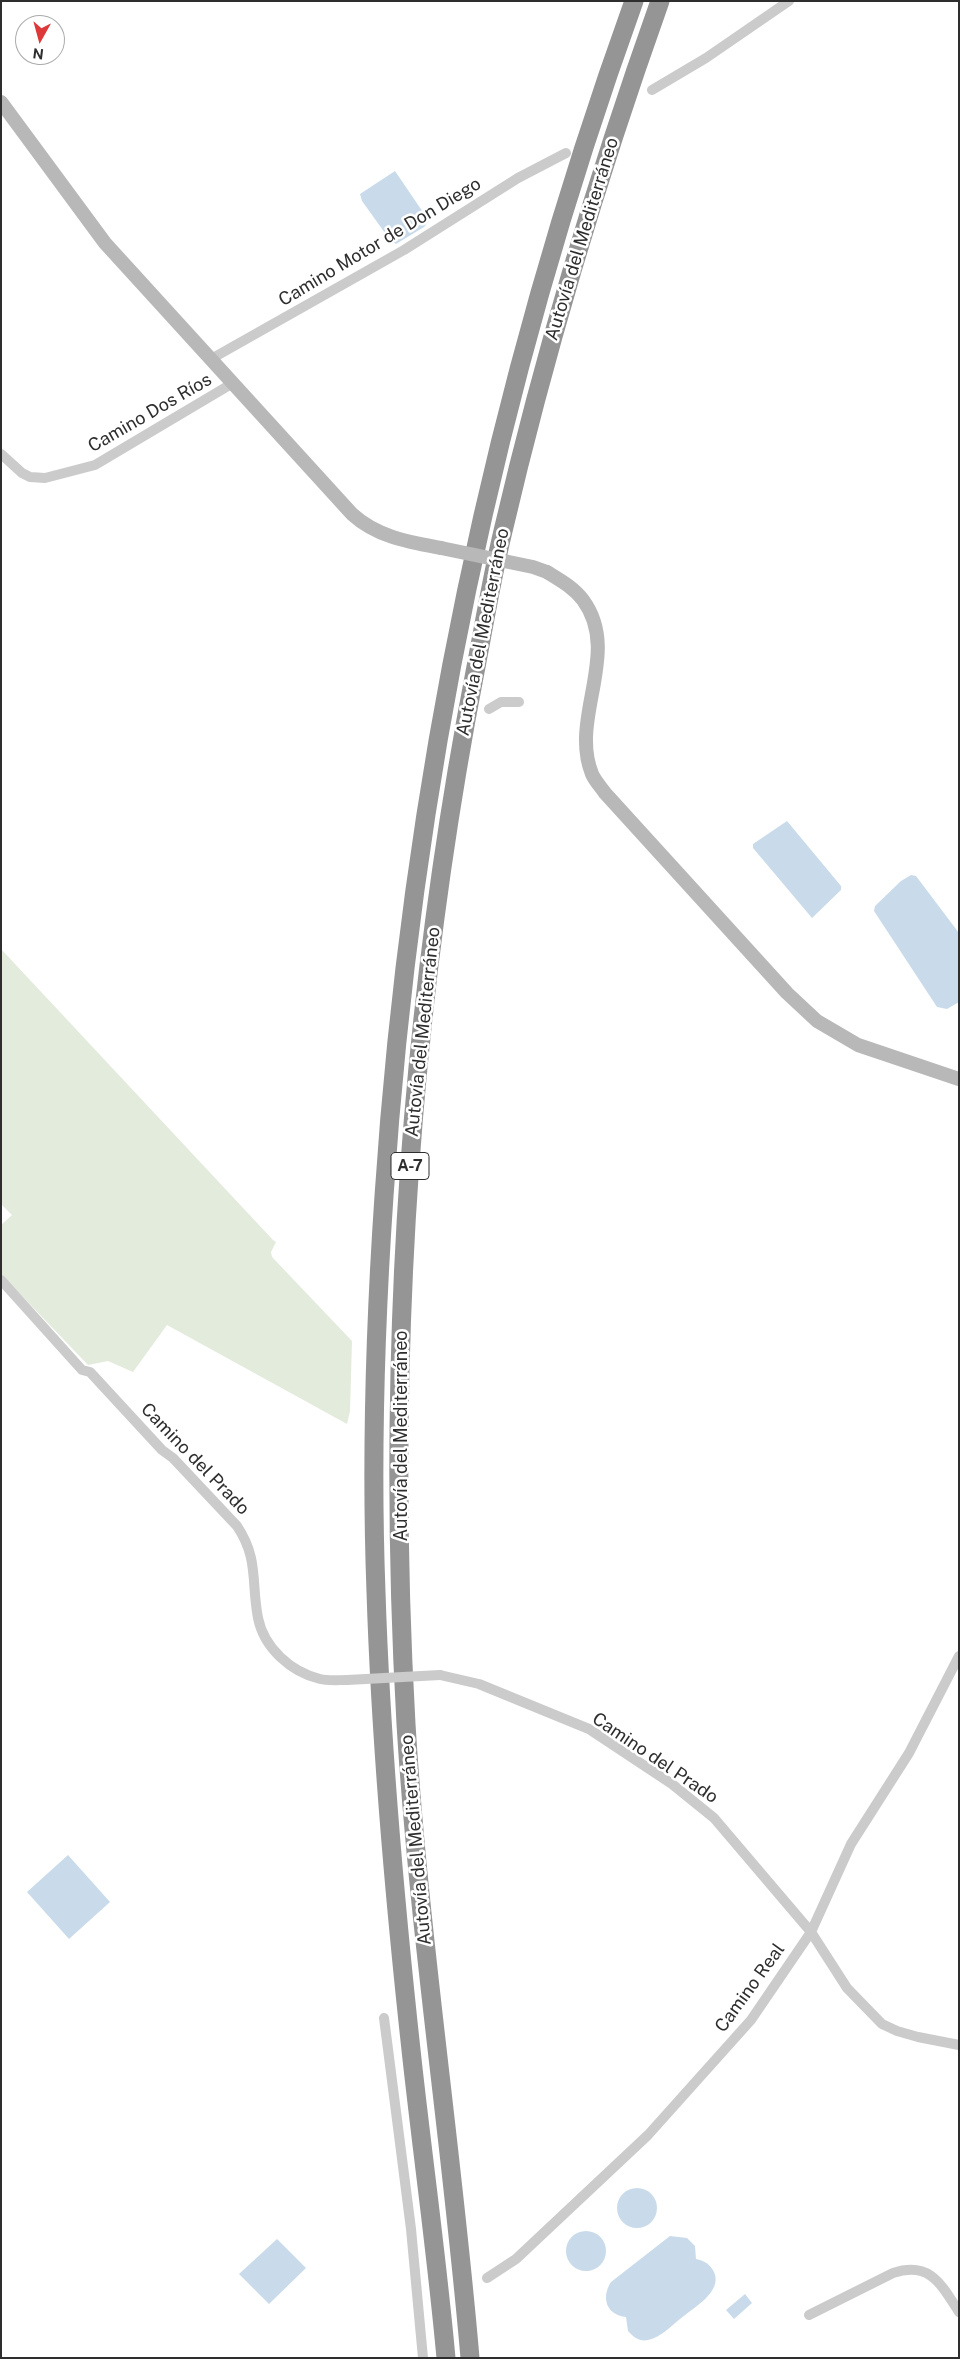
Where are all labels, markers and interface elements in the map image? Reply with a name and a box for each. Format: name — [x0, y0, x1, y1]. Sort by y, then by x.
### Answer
north arrow — [15, 15, 65, 65]
text: N — [32, 45, 45, 63]
street label: Autovía del Mediterráneo — [541, 135, 623, 343]
street label: Camino Motor de Don Diego — [275, 173, 485, 311]
street label: Camino Dos Ríos — [84, 369, 216, 457]
street label: Autovía del Mediterráneo — [452, 526, 514, 738]
street label: Autovía del Mediterráneo — [401, 926, 445, 1138]
road number: A-7 — [391, 1152, 429, 1180]
street label: Autovía del Mediterráneo — [390, 1330, 412, 1542]
street label: Camino del Prado — [136, 1399, 254, 1519]
street label: Camino del Prado — [588, 1708, 722, 1808]
street label: Autovía del Mediterráneo — [396, 1734, 436, 1946]
street label: Camino Real — [711, 1939, 789, 2037]

